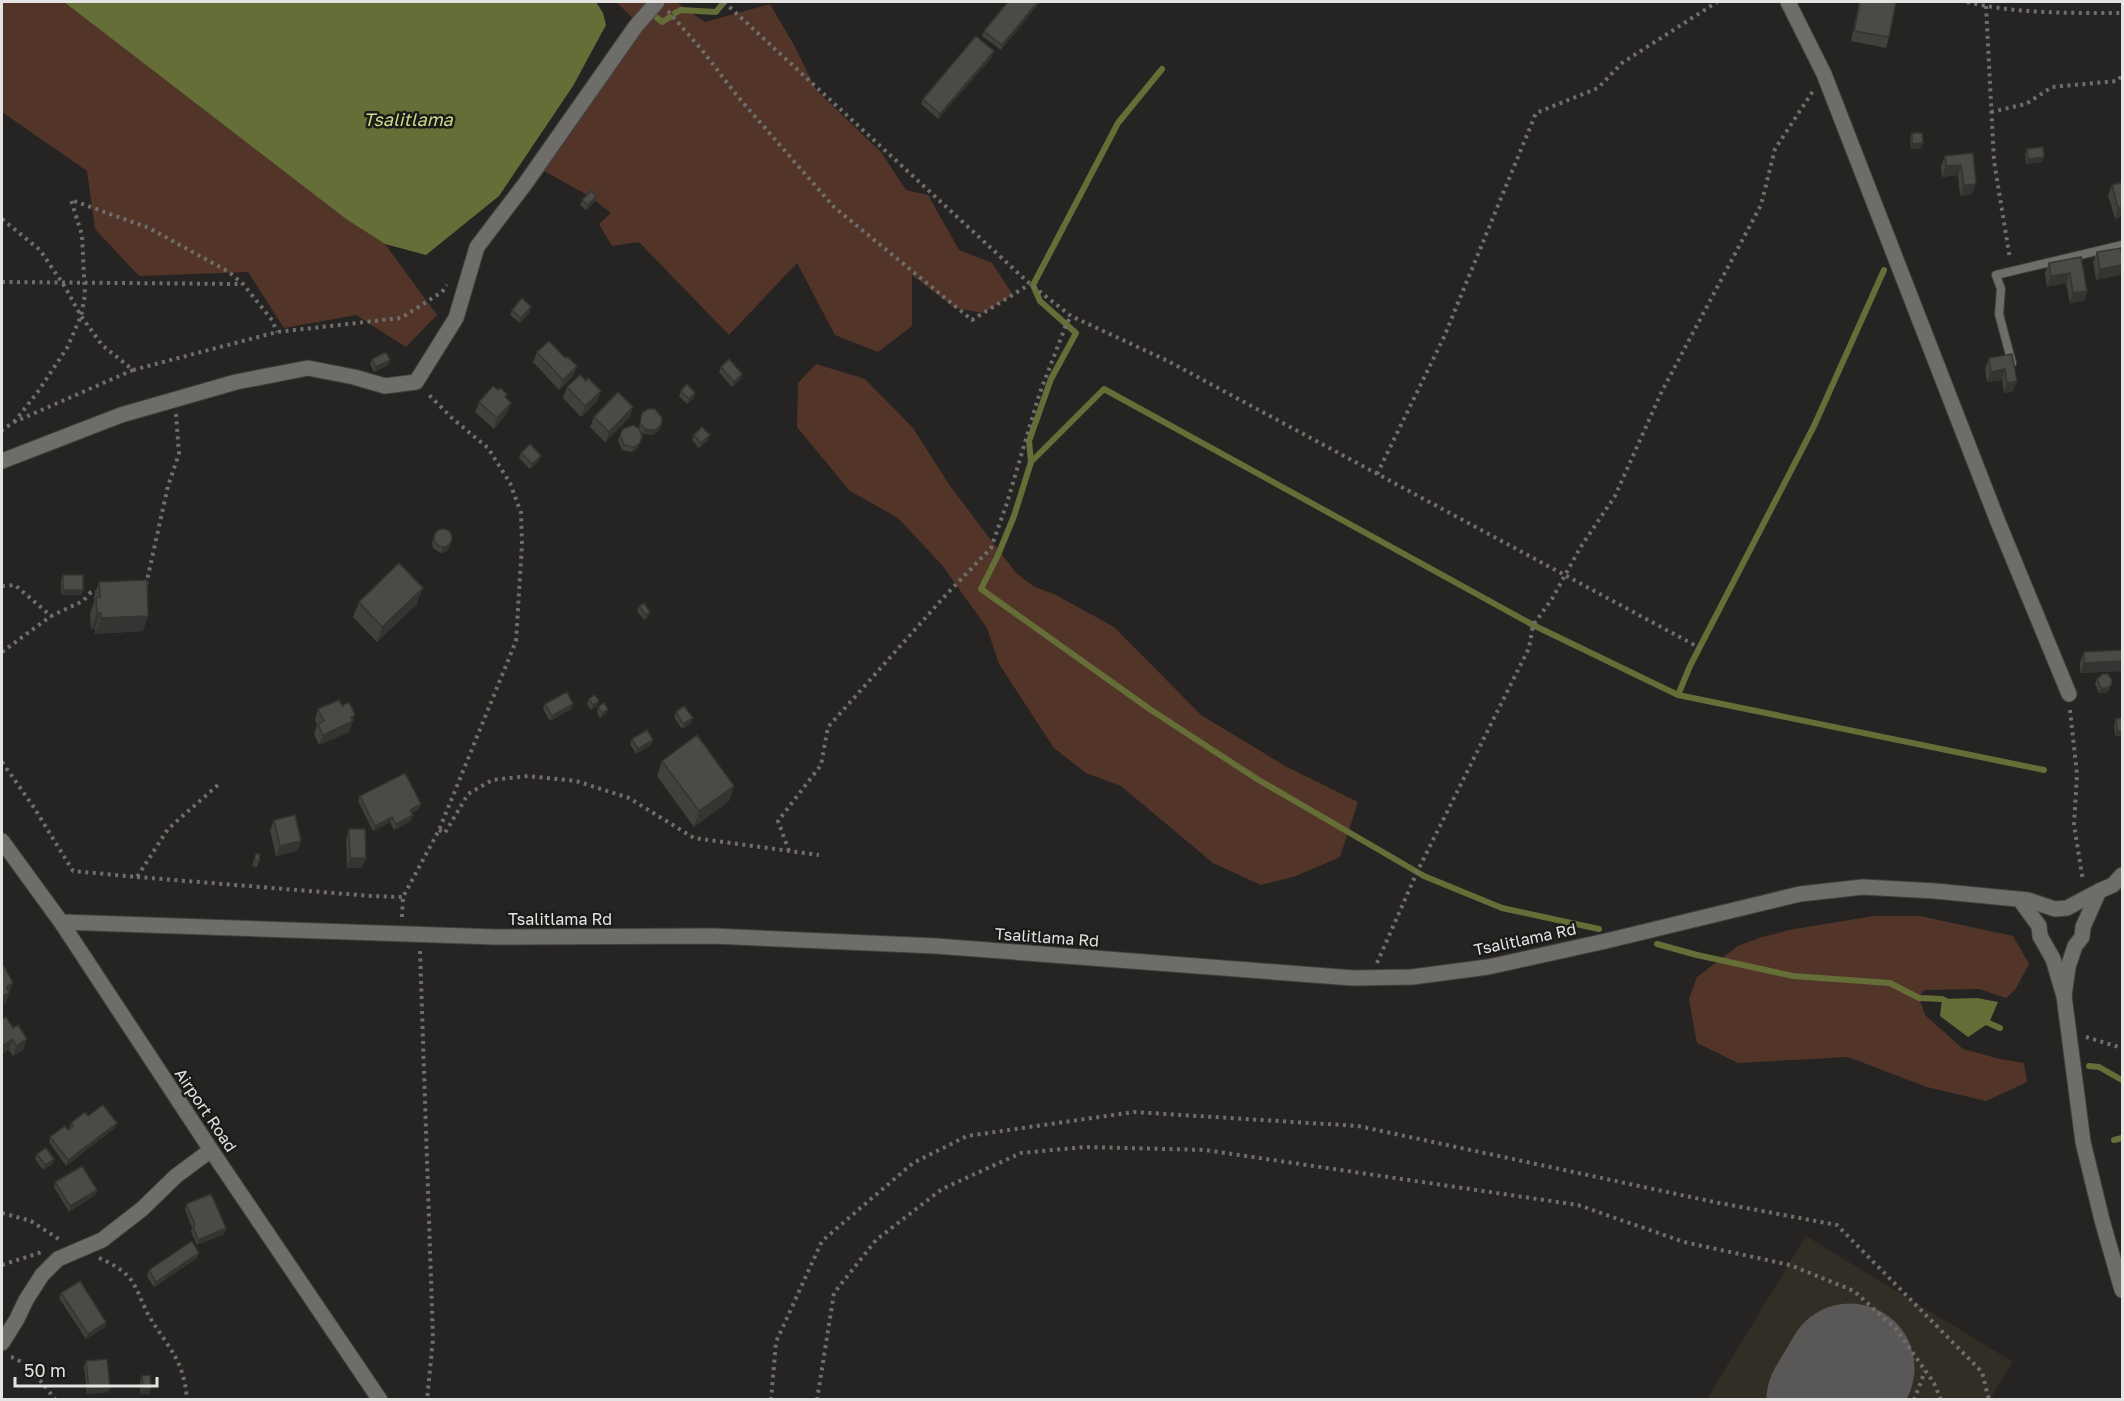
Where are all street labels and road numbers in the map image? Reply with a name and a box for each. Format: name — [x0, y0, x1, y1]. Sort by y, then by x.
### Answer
street label: Tsalitlama Rd — [508, 909, 612, 929]
street label: Tsalitlama Rd — [1472, 918, 1578, 960]
street label: Tsalitlama Rd — [994, 923, 1100, 951]
street label: Airport Road — [171, 1064, 241, 1156]

